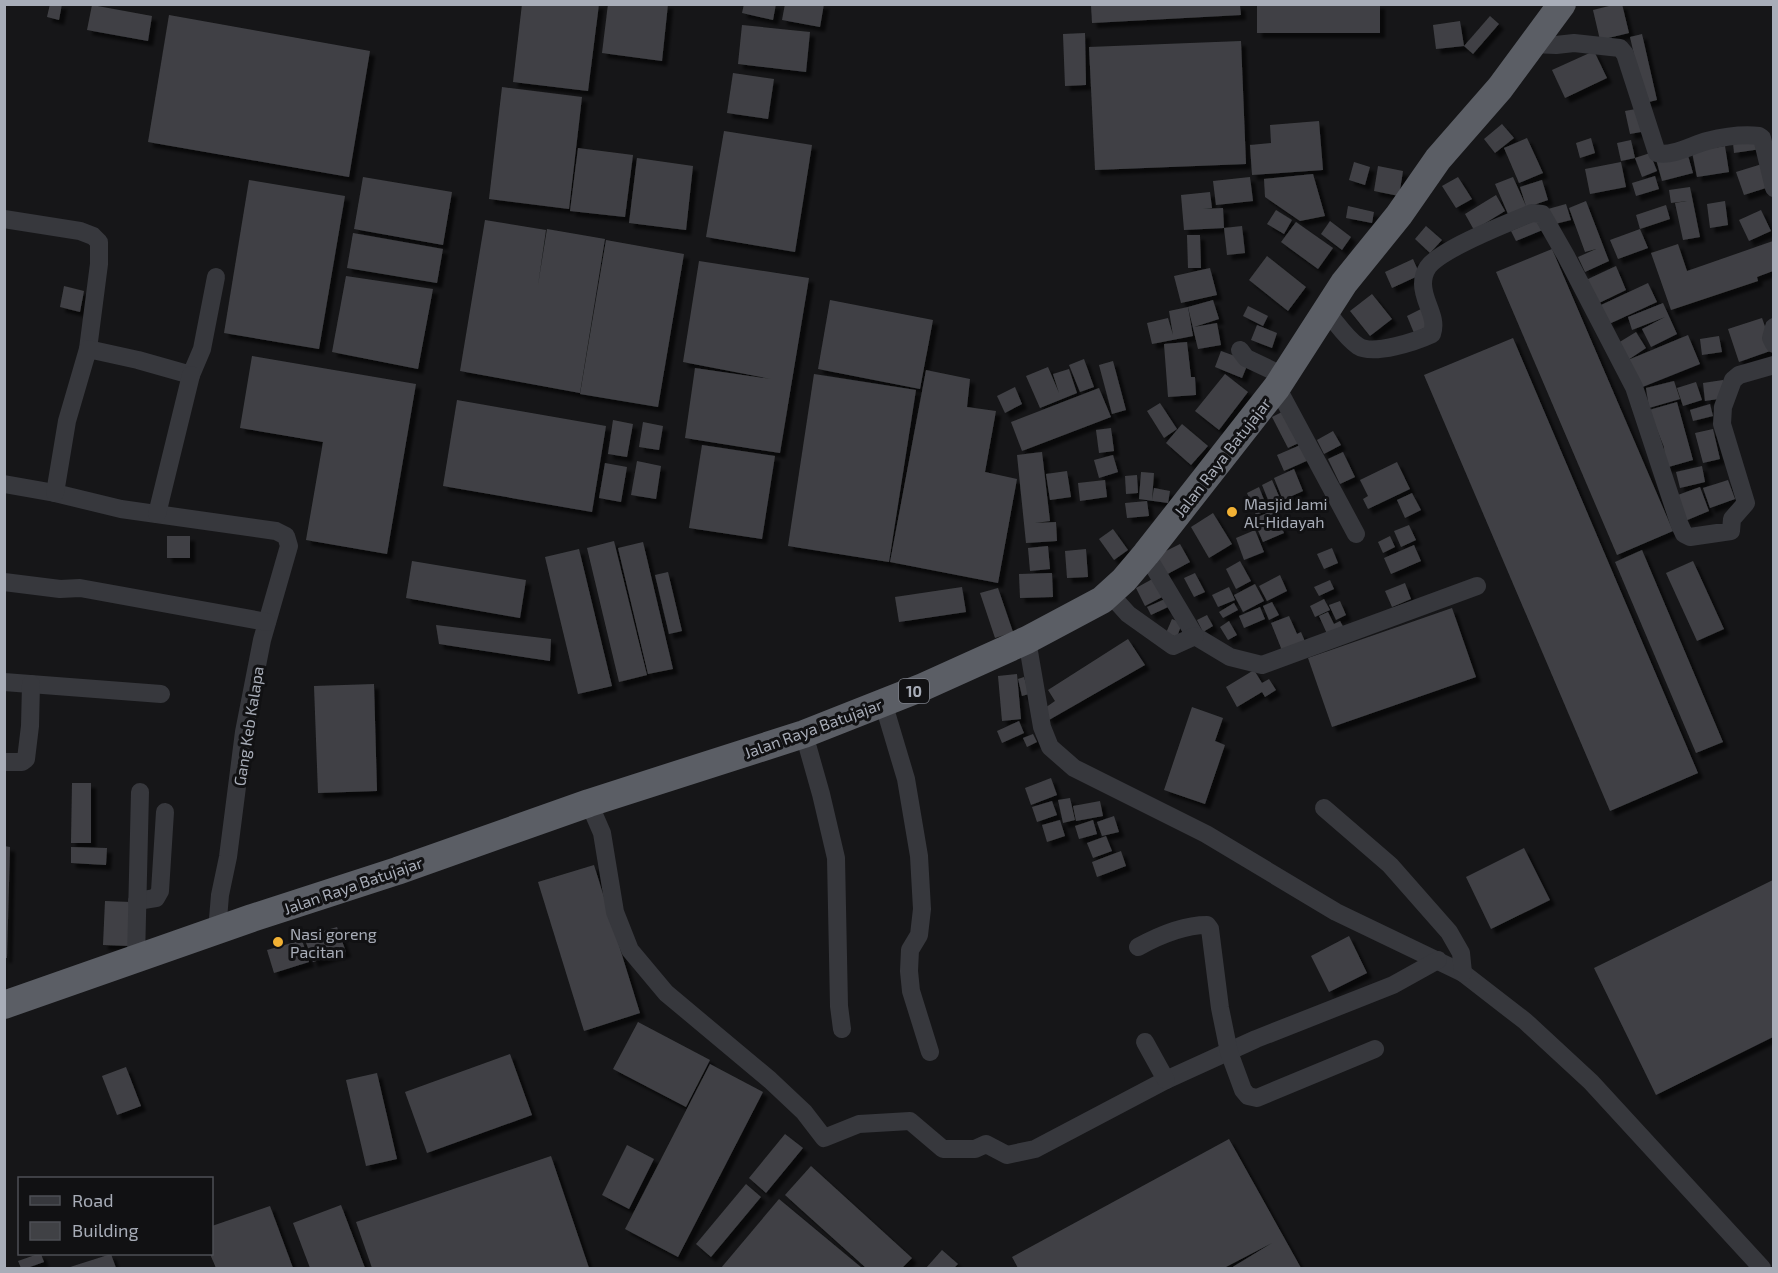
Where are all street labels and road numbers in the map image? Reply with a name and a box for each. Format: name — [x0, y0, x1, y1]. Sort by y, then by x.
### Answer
street label: Jalan Raya Batujajar — [1170, 393, 1276, 521]
street label: Gang Keb Kalapa — [229, 665, 267, 787]
road number: 10 — [899, 679, 929, 703]
street label: Jalan Raya Batujajar — [741, 694, 886, 763]
street label: Jalan Raya Batujajar — [281, 852, 426, 919]

